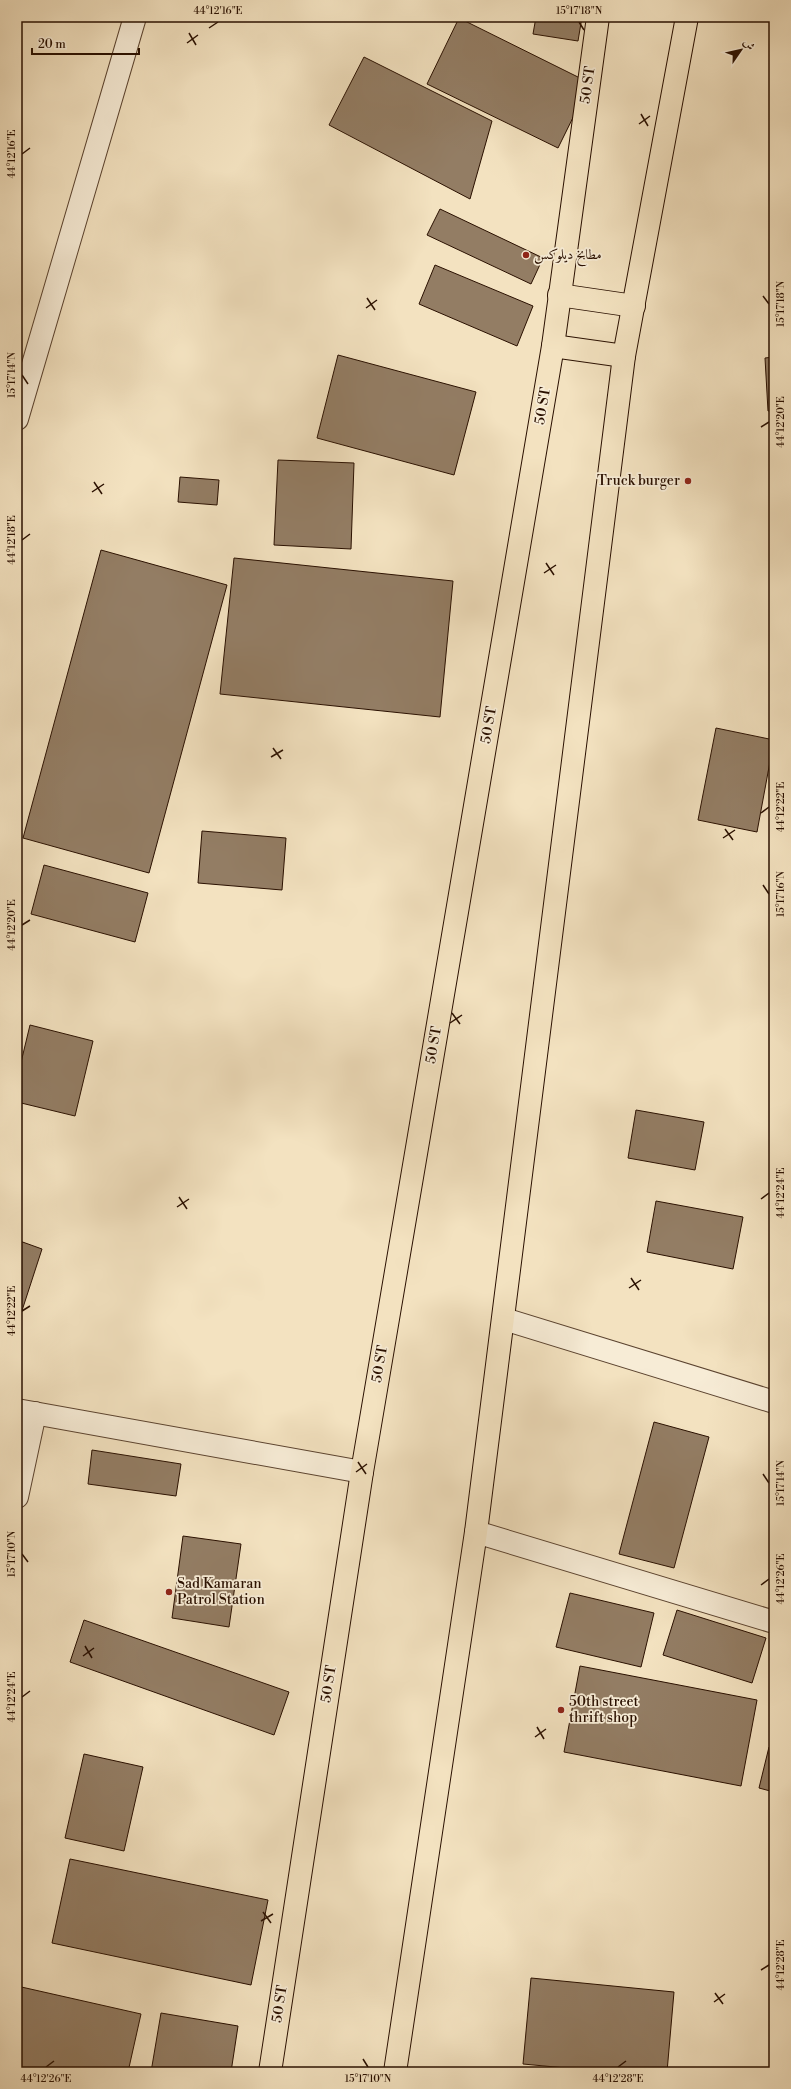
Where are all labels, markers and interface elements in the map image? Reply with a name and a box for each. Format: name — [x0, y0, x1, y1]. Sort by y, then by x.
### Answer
text: 44°12'16"E — [193, 5, 243, 17]
text: 15°17'18"N — [556, 5, 603, 17]
scale bar — [32, 30, 139, 56]
north arrow — [721, 30, 761, 70]
text: 20 m — [38, 37, 66, 52]
text: ش — [740, 37, 757, 53]
street label: 50 ST — [576, 65, 600, 105]
text: 44°12'16"E — [6, 129, 18, 179]
place label: مطابخ ديلوكس — [534, 246, 602, 267]
marker: مطابخ ديلوكس — [521, 250, 531, 260]
text: 15°17'18"N — [775, 280, 787, 327]
text: 15°17'14"N — [6, 352, 18, 398]
street label: 50 ST — [531, 386, 555, 426]
text: 44°12'20"E — [775, 396, 787, 448]
place label: Truck burger — [597, 472, 680, 490]
marker: Truck burger — [683, 476, 693, 486]
text: 44°12'18"E — [6, 515, 18, 565]
street label: 50 ST — [477, 705, 501, 745]
text: 44°12'22"E — [775, 782, 787, 832]
text: 15°17'16"N — [775, 870, 787, 917]
text: 44°12'20"E — [6, 899, 18, 951]
street label: 50 ST — [422, 1025, 446, 1065]
text: 44°12'24"E — [775, 1168, 787, 1218]
text: 44°12'22"E — [6, 1286, 18, 1336]
street label: 50 ST — [368, 1344, 392, 1384]
text: 15°17'14"N — [775, 1460, 787, 1506]
text: 15°17'10"N — [6, 1530, 18, 1577]
text: 44°12'26"E — [775, 1554, 787, 1604]
place label: Sad Kamaran Patrol Station — [177, 1575, 265, 1609]
marker: Sad Kamaran Patrol Station — [164, 1587, 174, 1597]
street label: 50 ST — [317, 1664, 341, 1704]
text: 44°12'24"E — [6, 1672, 18, 1722]
place label: 50th street thrift shop — [569, 1693, 639, 1727]
marker: 50th street thrift shop — [556, 1705, 566, 1715]
text: 44°12'28"E — [775, 1939, 787, 1990]
street label: 50 ST — [268, 1984, 292, 2024]
text: 44°12'26"E — [21, 2073, 71, 2085]
text: 15°17'10"N — [345, 2073, 392, 2085]
text: 44°12'28"E — [593, 2073, 644, 2085]

